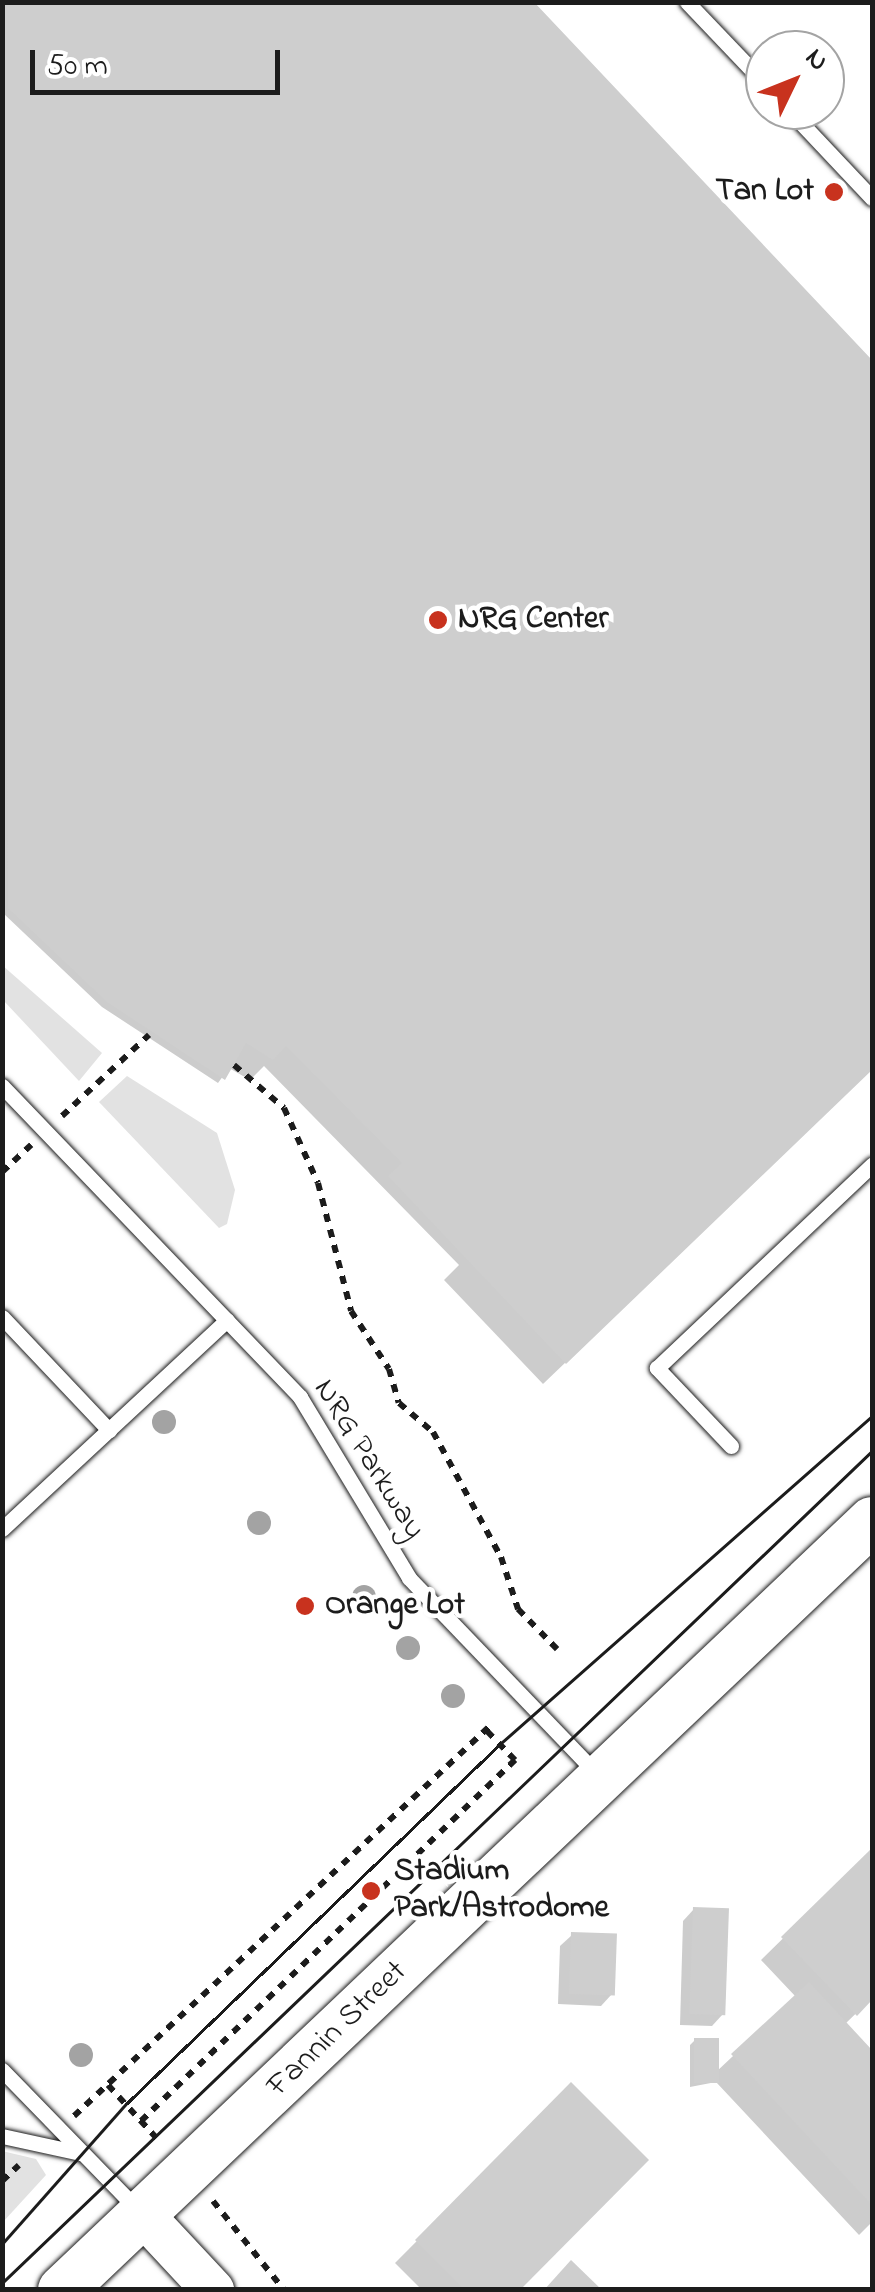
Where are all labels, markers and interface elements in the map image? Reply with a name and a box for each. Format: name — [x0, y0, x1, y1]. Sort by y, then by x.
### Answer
scale bar — [35, 30, 285, 92]
north arrow — [745, 30, 845, 130]
text: N — [794, 40, 837, 81]
text: 50 m — [47, 45, 108, 89]
place label: Tan Lot — [715, 173, 814, 211]
marker: Tan Lot — [823, 181, 845, 203]
place label: NRG Center — [458, 601, 608, 639]
marker: NRG Center — [427, 609, 449, 631]
street label: NRG Parkway — [304, 1373, 432, 1547]
place label: Orange Lot — [325, 1587, 465, 1625]
marker: Orange Lot — [294, 1595, 316, 1617]
place label: Stadium Park/Astrodome — [394, 1854, 609, 1929]
marker: Stadium Park/Astrodome — [358, 1878, 384, 1904]
street label: Fannin Street — [260, 1954, 416, 2106]

